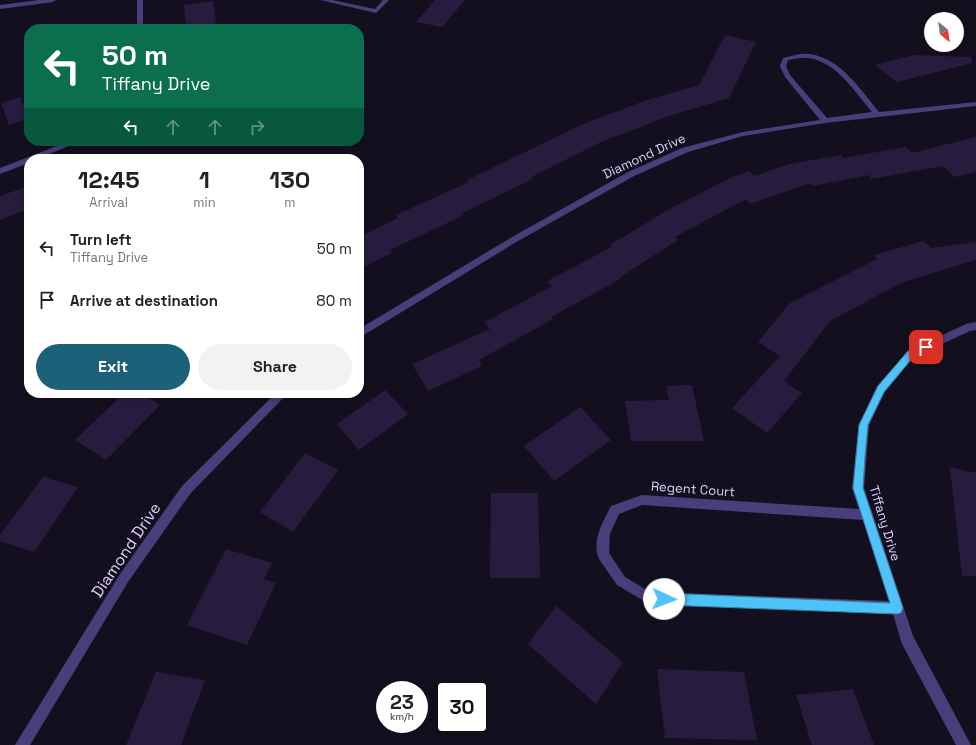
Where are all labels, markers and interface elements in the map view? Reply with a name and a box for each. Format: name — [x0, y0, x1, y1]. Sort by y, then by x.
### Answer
north arrow — [924, 12, 964, 52]
map controls — [924, 12, 964, 52]
text: 50 m — [102, 37, 168, 73]
icon: left — [36, 40, 88, 92]
text: Tiffany Drive — [102, 72, 210, 95]
icon: left — [120, 116, 142, 138]
icon: ahead — [162, 116, 184, 138]
icon: ahead — [204, 116, 226, 138]
icon: right — [246, 116, 268, 138]
street label: Diamond Drive — [600, 129, 688, 183]
text: 12:45 — [78, 164, 140, 195]
text: 1 — [199, 164, 210, 195]
text: 130 — [269, 164, 310, 195]
text: Arrival — [89, 194, 128, 211]
text: min — [193, 194, 216, 211]
text: m — [284, 194, 295, 211]
text: Turn left — [70, 230, 132, 249]
icon: left — [36, 237, 58, 259]
text: 50 m — [317, 239, 352, 258]
text: Tiffany Drive — [70, 249, 148, 266]
icon: arrive — [36, 289, 58, 311]
text: Arrive at destination — [70, 291, 218, 310]
text: 80 m — [316, 291, 352, 310]
pin — [909, 330, 943, 364]
icon: arrive — [915, 336, 937, 358]
button: Exit — [36, 344, 190, 390]
button: Share — [198, 344, 352, 390]
street label: Regent Court — [650, 478, 736, 500]
street label: Tiffany Drive — [865, 483, 905, 563]
street label: Diamond Drive — [87, 499, 165, 601]
position arrow — [643, 578, 685, 620]
speed limit sign: 30 — [436, 681, 488, 733]
text: 23 — [390, 689, 414, 715]
text: km/h — [390, 710, 414, 723]

